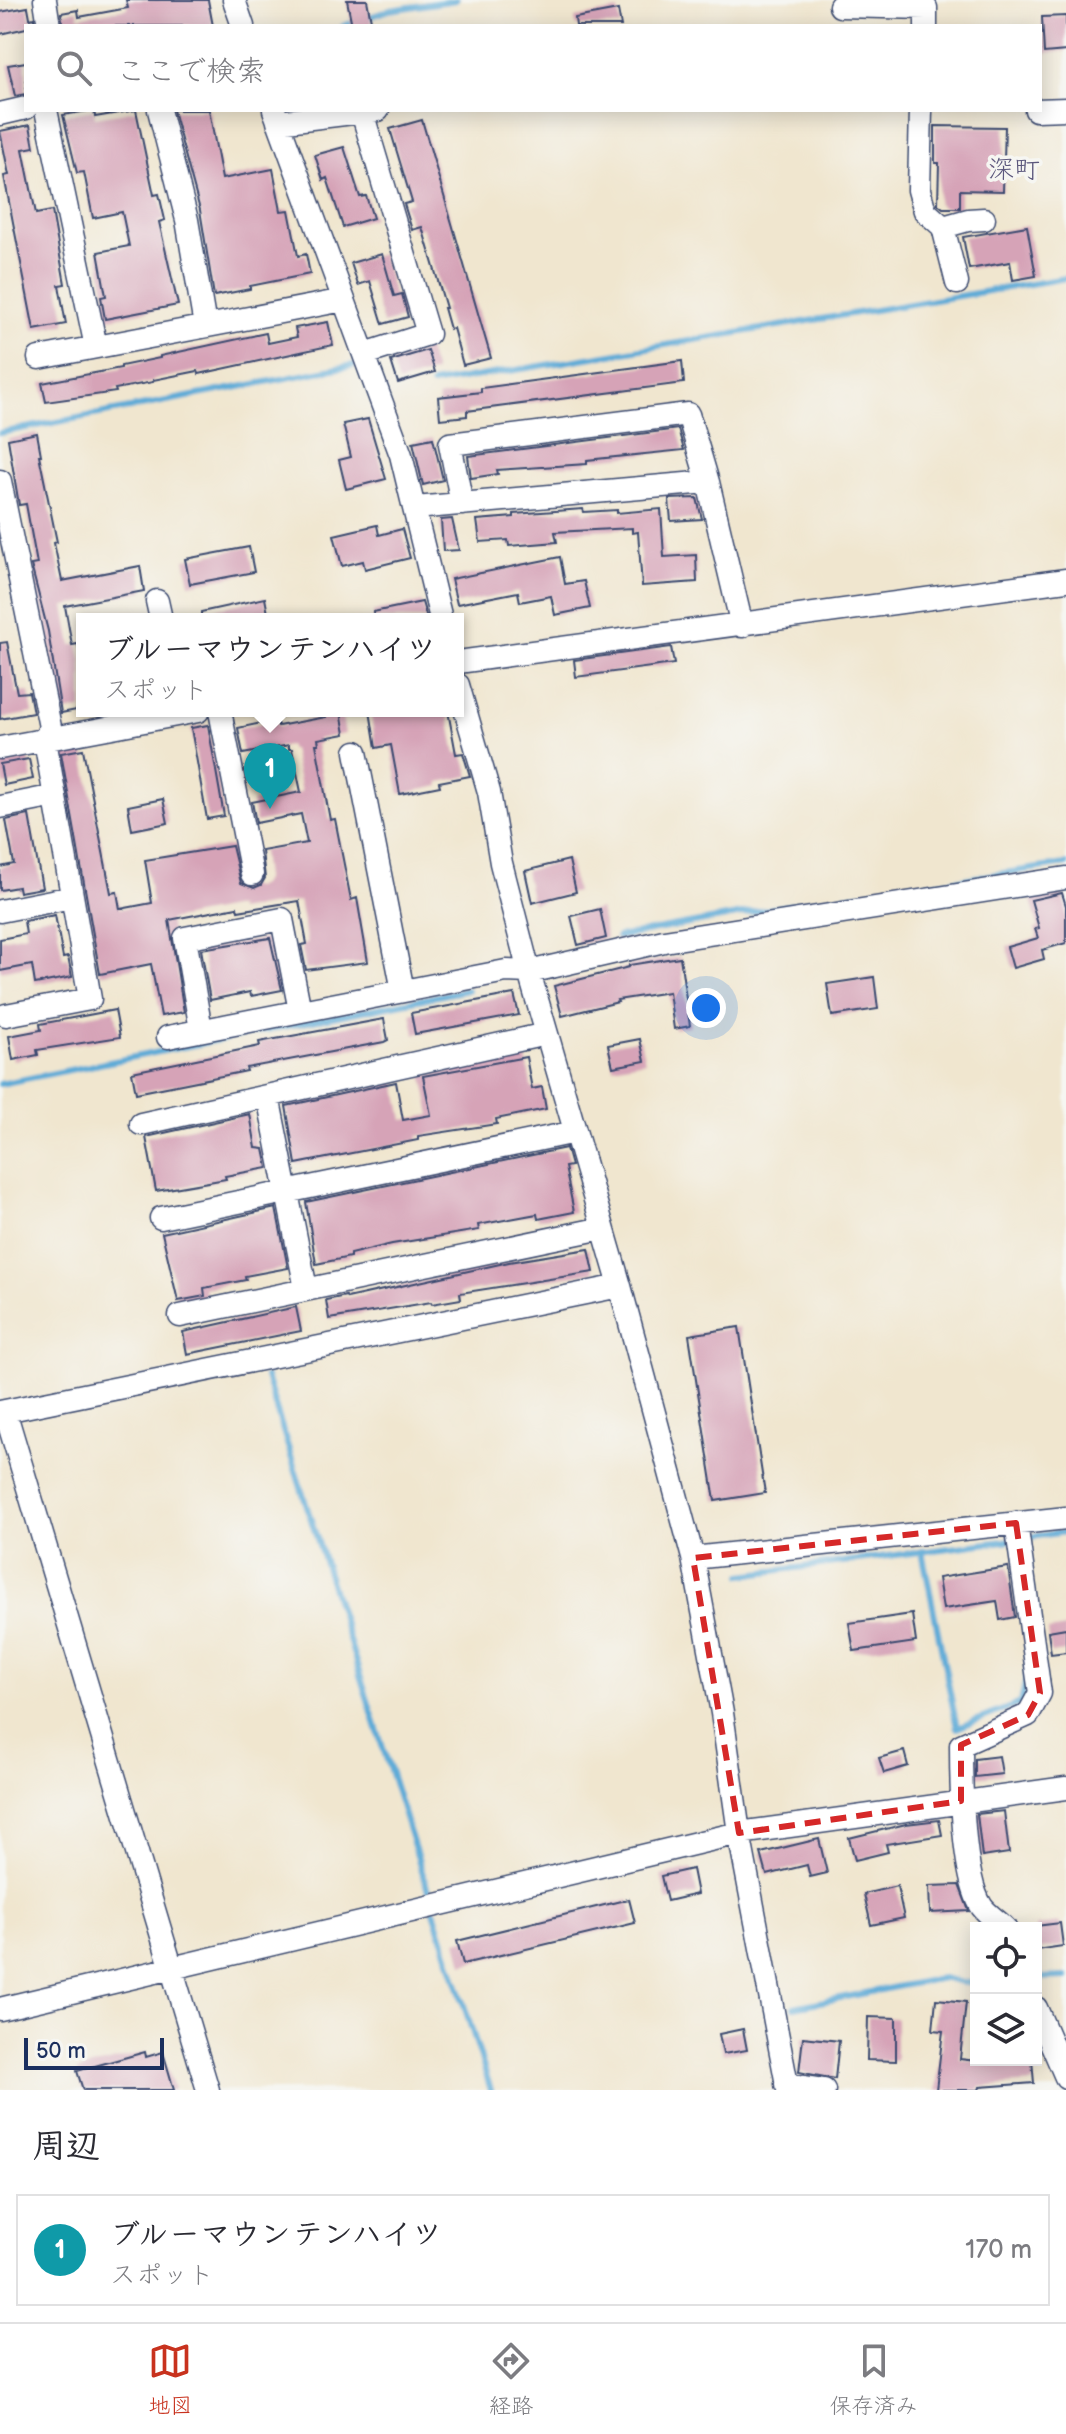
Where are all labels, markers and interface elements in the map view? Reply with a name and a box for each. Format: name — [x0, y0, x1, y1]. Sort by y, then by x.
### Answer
search box — [24, 24, 1042, 112]
icon: search — [52, 46, 96, 90]
text: ここで検索 — [116, 54, 266, 90]
district label: 深町 — [988, 155, 1040, 186]
popup — [76, 613, 464, 717]
text: ブルーマウンテンハイツ — [104, 632, 436, 668]
text: スポット — [104, 675, 208, 706]
pin: 1 — [244, 743, 296, 809]
your location — [686, 988, 726, 1028]
map controls — [970, 1922, 1042, 2066]
button: locate — [970, 1922, 1042, 1994]
button: layers — [970, 1994, 1042, 2066]
scale bar — [24, 2034, 164, 2070]
text: 50 m — [36, 2038, 86, 2065]
text: 周辺 — [32, 2126, 100, 2167]
text: ブルーマウンテンハイツ — [110, 2217, 442, 2253]
text: 1 — [55, 2235, 65, 2266]
text: 170 m — [965, 2235, 1032, 2266]
text: スポット — [110, 2260, 214, 2291]
tab: 地図 — [148, 2339, 192, 2420]
tab: 経路 — [489, 2339, 533, 2420]
tab: 保存済み — [830, 2339, 918, 2420]

